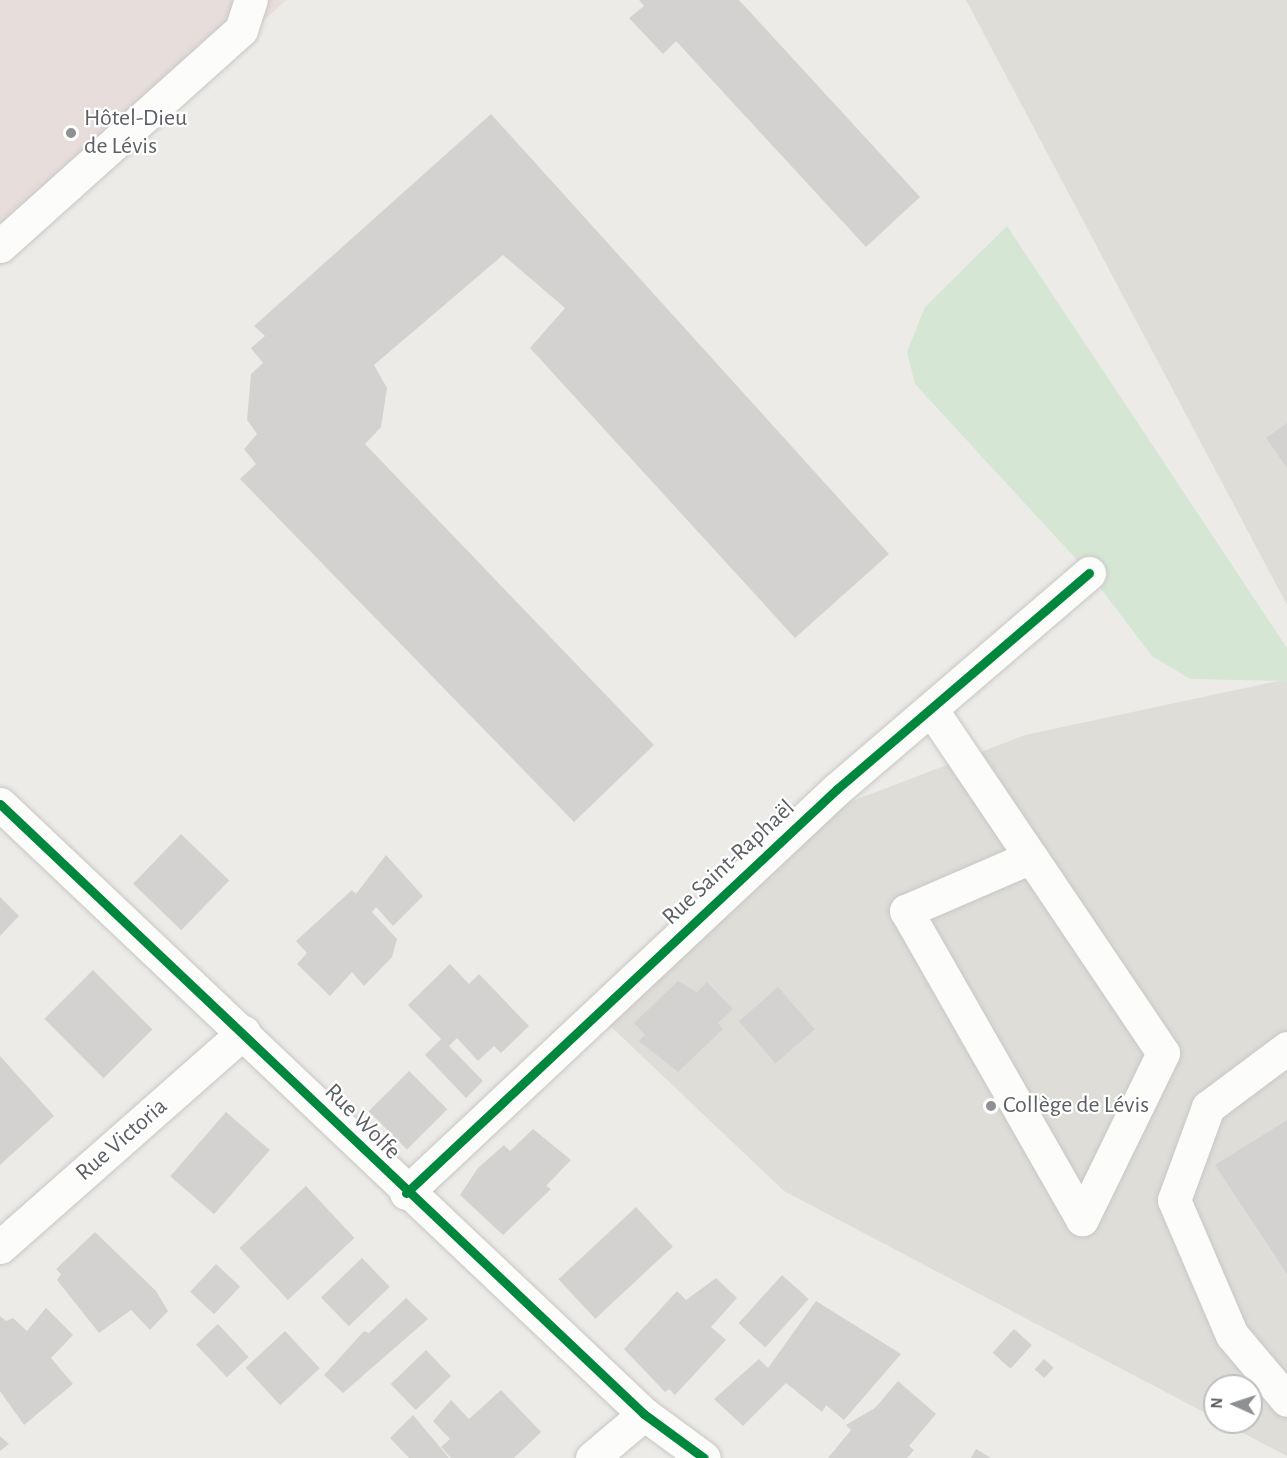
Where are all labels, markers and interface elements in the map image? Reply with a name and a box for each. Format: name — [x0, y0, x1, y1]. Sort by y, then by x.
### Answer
place label: Hôtel-Dieu de Lévis — [84, 105, 187, 161]
marker: Hôtel-Dieu de Lévis — [62, 124, 80, 142]
street label: Rue Saint-Raphaël — [657, 794, 801, 932]
street label: Rue Wolfe — [318, 1078, 406, 1166]
street label: Rue Victoria — [70, 1092, 174, 1188]
place label: Collège de Lévis — [1003, 1092, 1149, 1120]
marker: Collège de Lévis — [984, 1099, 998, 1113]
north arrow — [1203, 1374, 1263, 1434]
text: N — [1209, 1397, 1225, 1409]

